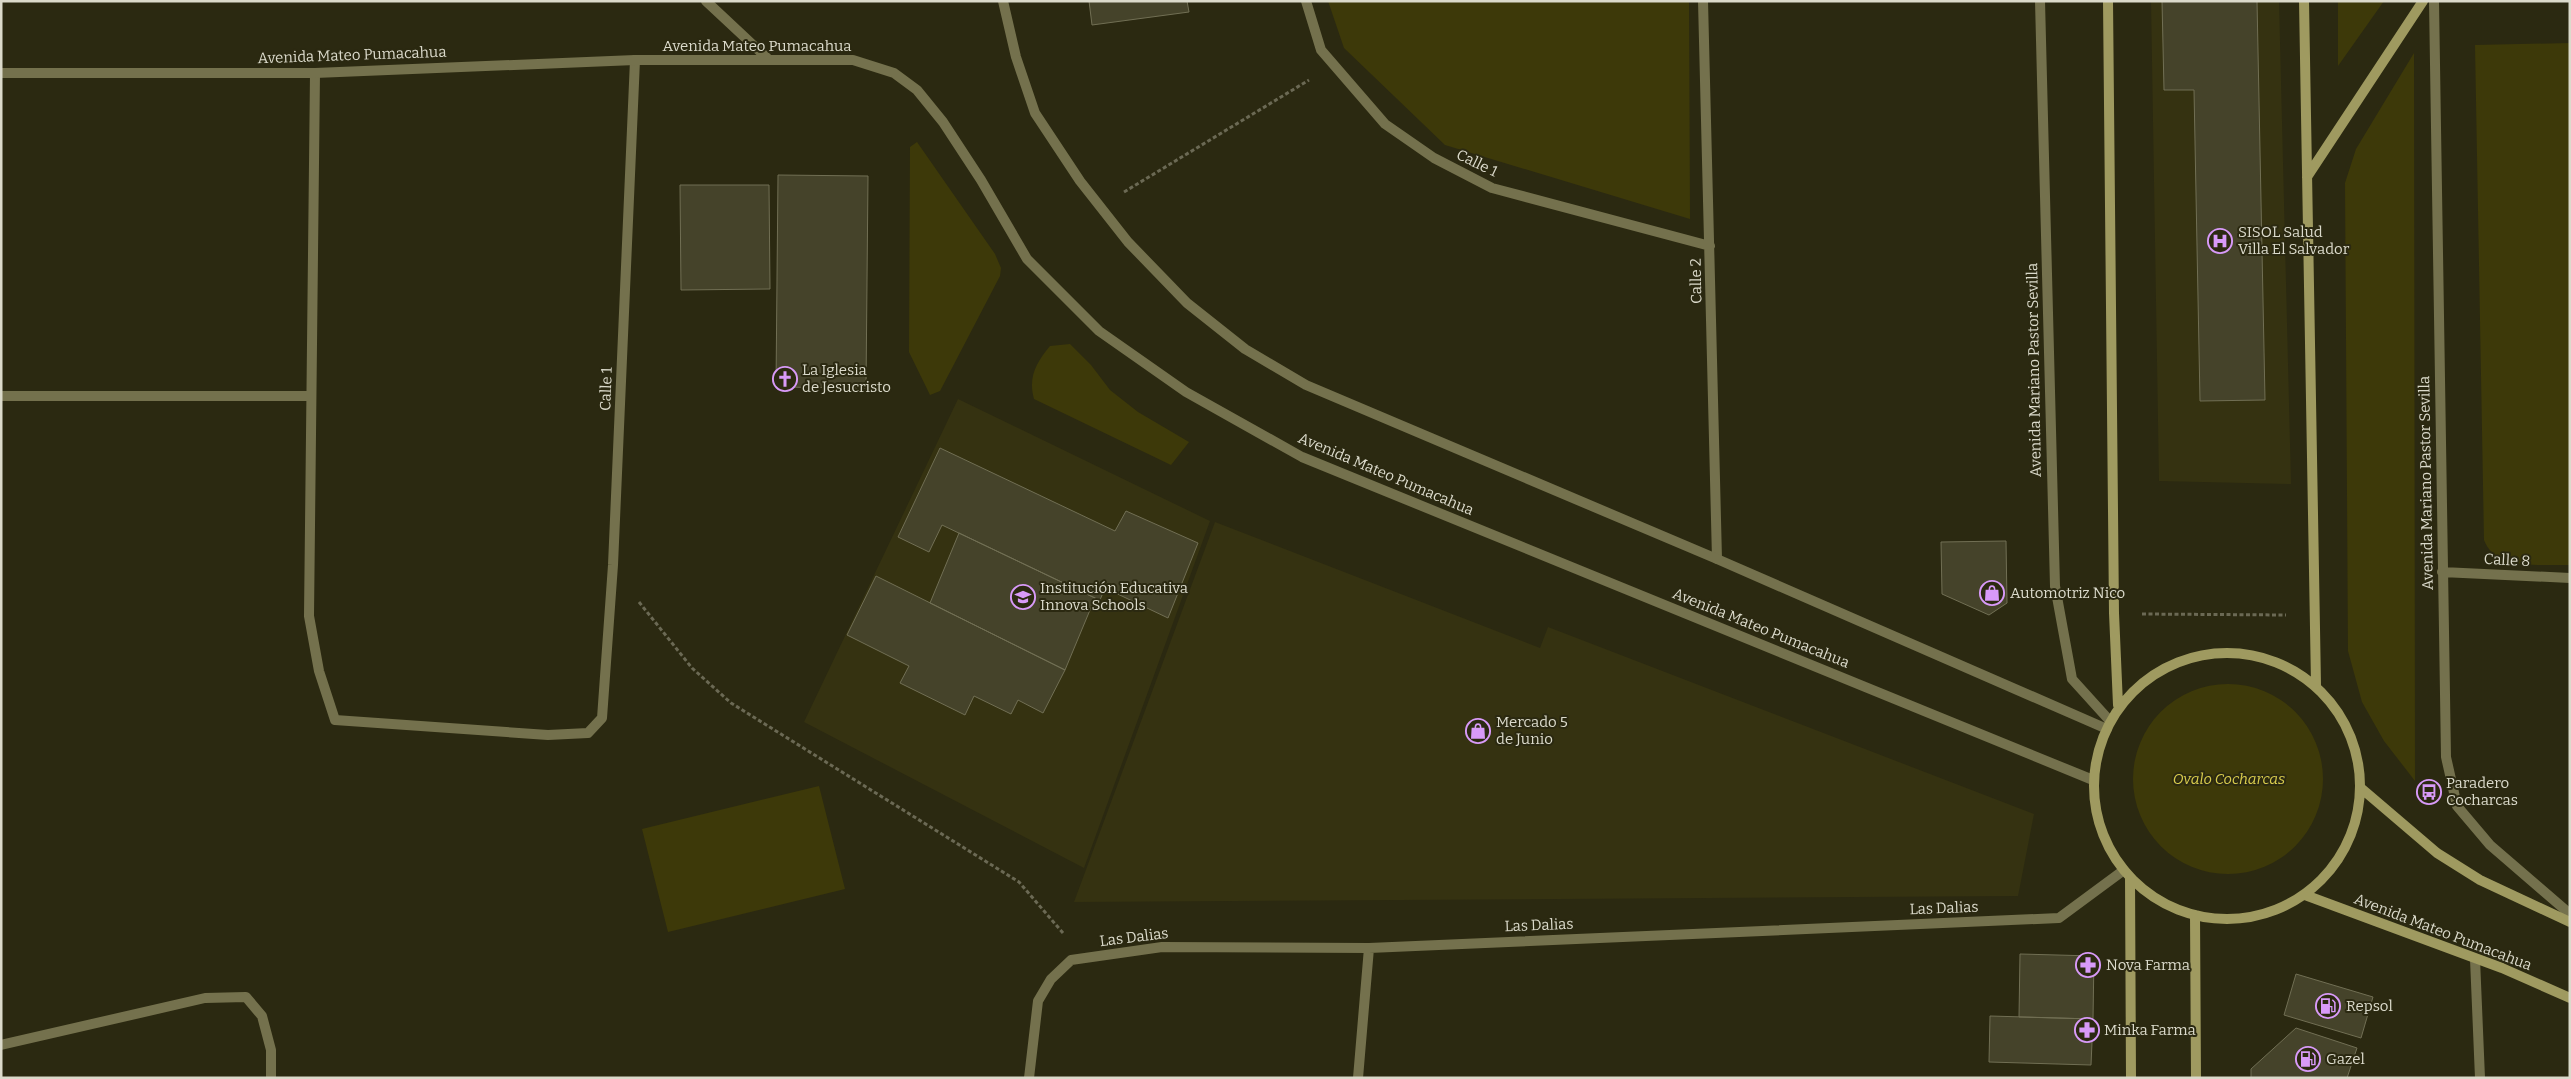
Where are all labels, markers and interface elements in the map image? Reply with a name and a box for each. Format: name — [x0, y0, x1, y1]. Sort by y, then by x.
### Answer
street label: Avenida Mateo Pumacahua — [663, 37, 852, 55]
street label: Avenida Mateo Pumacahua — [257, 43, 447, 67]
street label: Calle 1 — [1453, 145, 1501, 181]
place label: SISOL Salud Villa El Salvador — [2238, 223, 2350, 258]
hospital icon: SISOL Salud Villa El Salvador — [2207, 228, 2233, 254]
street label: Calle 2 — [1687, 258, 1705, 304]
street label: Avenida Mariano Pastor Sevilla — [2023, 263, 2045, 477]
place label: La Iglesia de Jesucristo — [802, 361, 891, 396]
church icon: La Iglesia de Jesucristo — [772, 366, 798, 392]
street label: Calle 1 — [596, 367, 616, 411]
street label: Avenida Mariano Pastor Sevilla — [2415, 376, 2437, 590]
street label: Avenida Mateo Pumacahua — [1295, 429, 1477, 519]
street label: Calle 8 — [2483, 550, 2531, 570]
place label: Institución Educativa Innova Schools — [1040, 579, 1188, 614]
shop icon: Automotriz Nico — [1979, 580, 2005, 606]
school or university icon: Institución Educativa Innova Schools — [1010, 584, 1036, 610]
street label: Avenida Mateo Pumacahua — [1670, 584, 1852, 672]
place label: Automotriz Nico — [2010, 584, 2125, 602]
place label: Mercado 5 de Junio — [1496, 713, 1568, 748]
shop icon: Mercado 5 de Junio — [1465, 718, 1491, 744]
park label: Ovalo Cocharcas — [2173, 770, 2285, 788]
place label: Paradero Cocharcas — [2446, 774, 2518, 809]
bus stop icon: Paradero Cocharcas — [2416, 779, 2442, 805]
street label: Avenida Mateo Pumacahua — [2352, 890, 2534, 974]
street label: Las Dalias — [1909, 898, 1979, 918]
street label: Las Dalias — [1504, 915, 1574, 935]
street label: Las Dalias — [1099, 924, 1169, 950]
pharmacy icon: Nova Farma — [2075, 952, 2101, 978]
place label: Nova Farma — [2106, 956, 2190, 974]
fuel station icon: Repsol — [2315, 993, 2341, 1019]
place label: Repsol — [2346, 997, 2393, 1015]
pharmacy icon: Minka Farma — [2074, 1017, 2100, 1043]
place label: Minka Farma — [2104, 1021, 2196, 1039]
fuel station icon: Gazel — [2295, 1046, 2321, 1072]
place label: Gazel — [2326, 1050, 2365, 1068]

